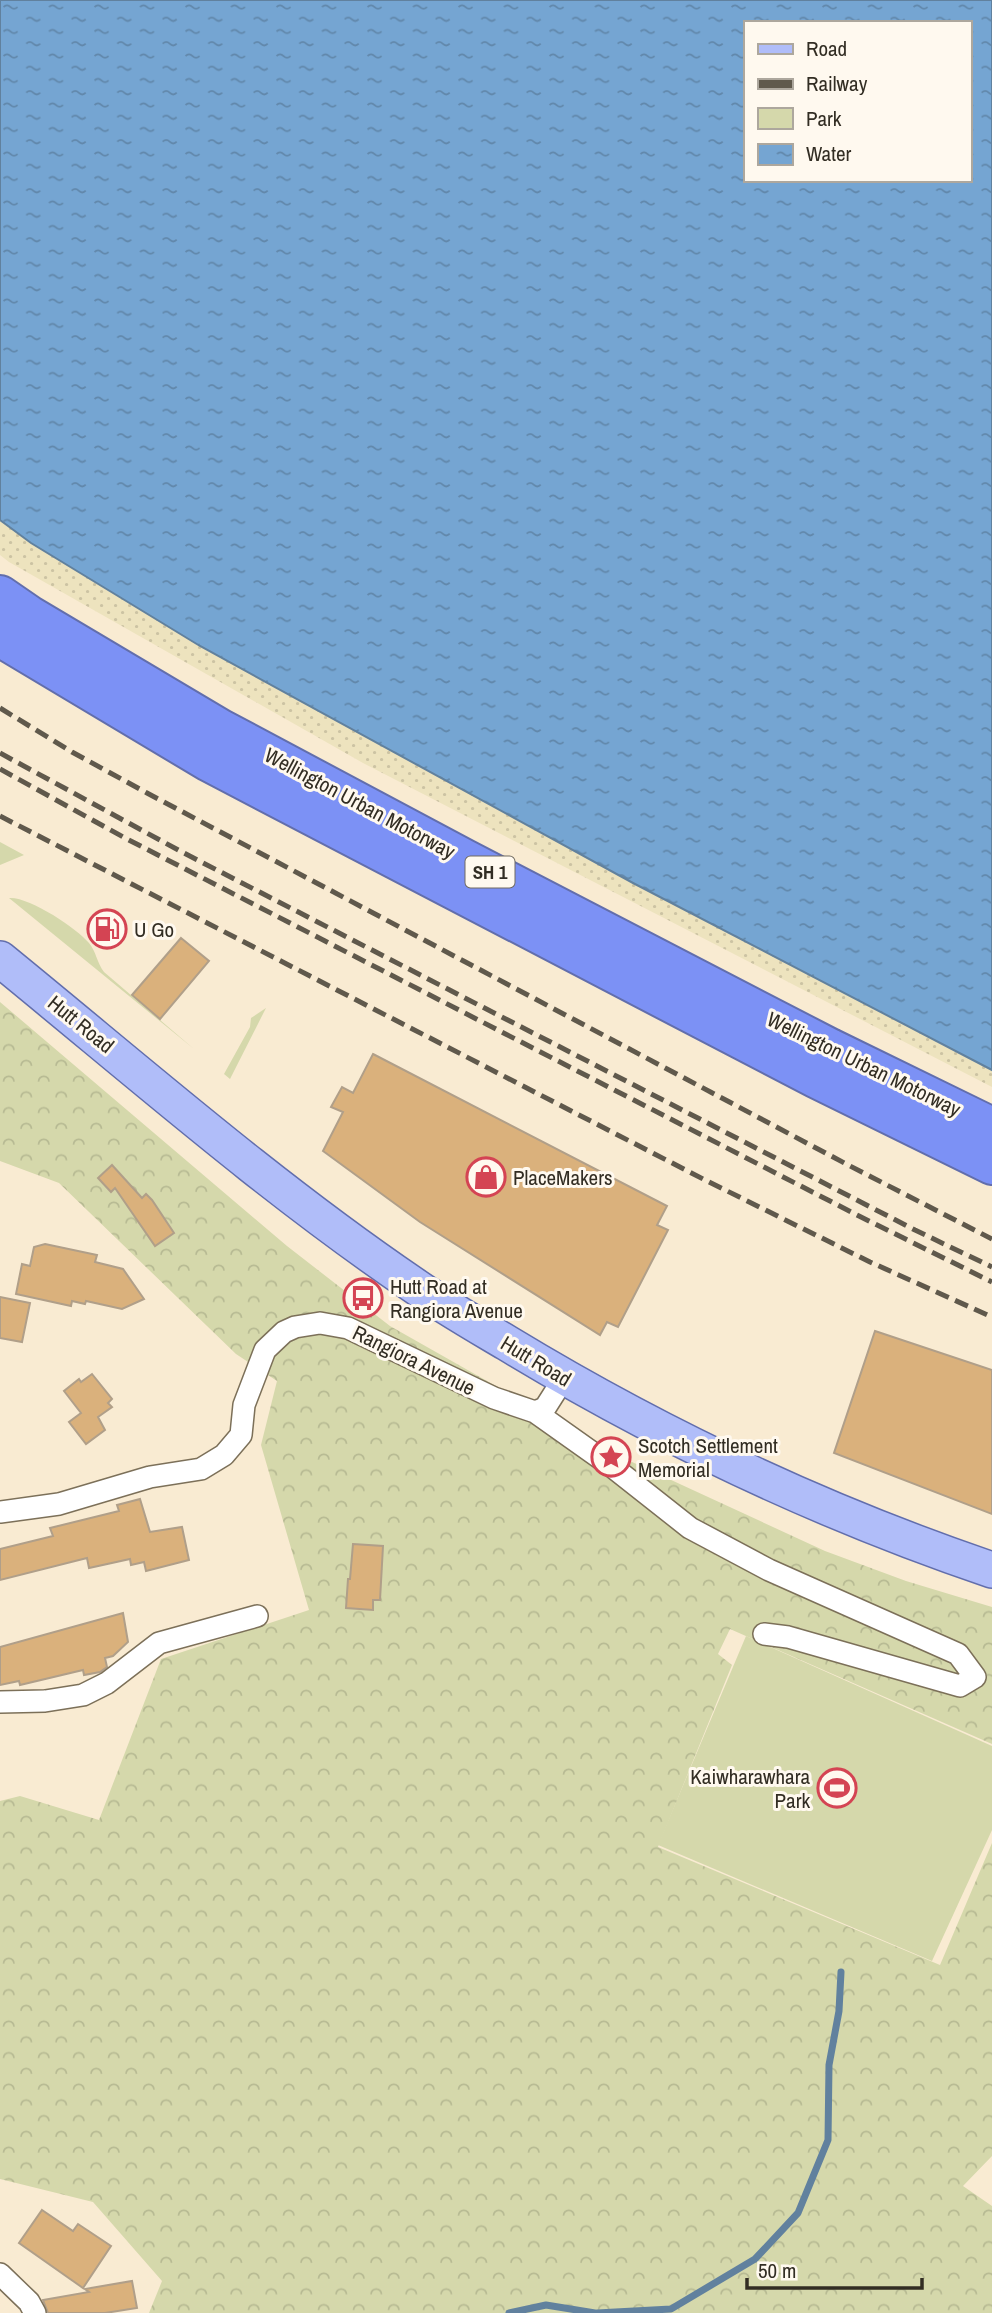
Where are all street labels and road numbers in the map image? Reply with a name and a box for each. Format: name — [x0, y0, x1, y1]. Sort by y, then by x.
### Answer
street label: Wellington Urban Motorway — [260, 740, 461, 866]
road number: SH 1 — [466, 856, 514, 888]
street label: Hutt Road — [42, 988, 120, 1060]
street label: Wellington Urban Motorway — [762, 1004, 966, 1124]
street label: Rangiora Avenue — [348, 1318, 480, 1402]
street label: Hutt Road — [495, 1329, 577, 1393]

